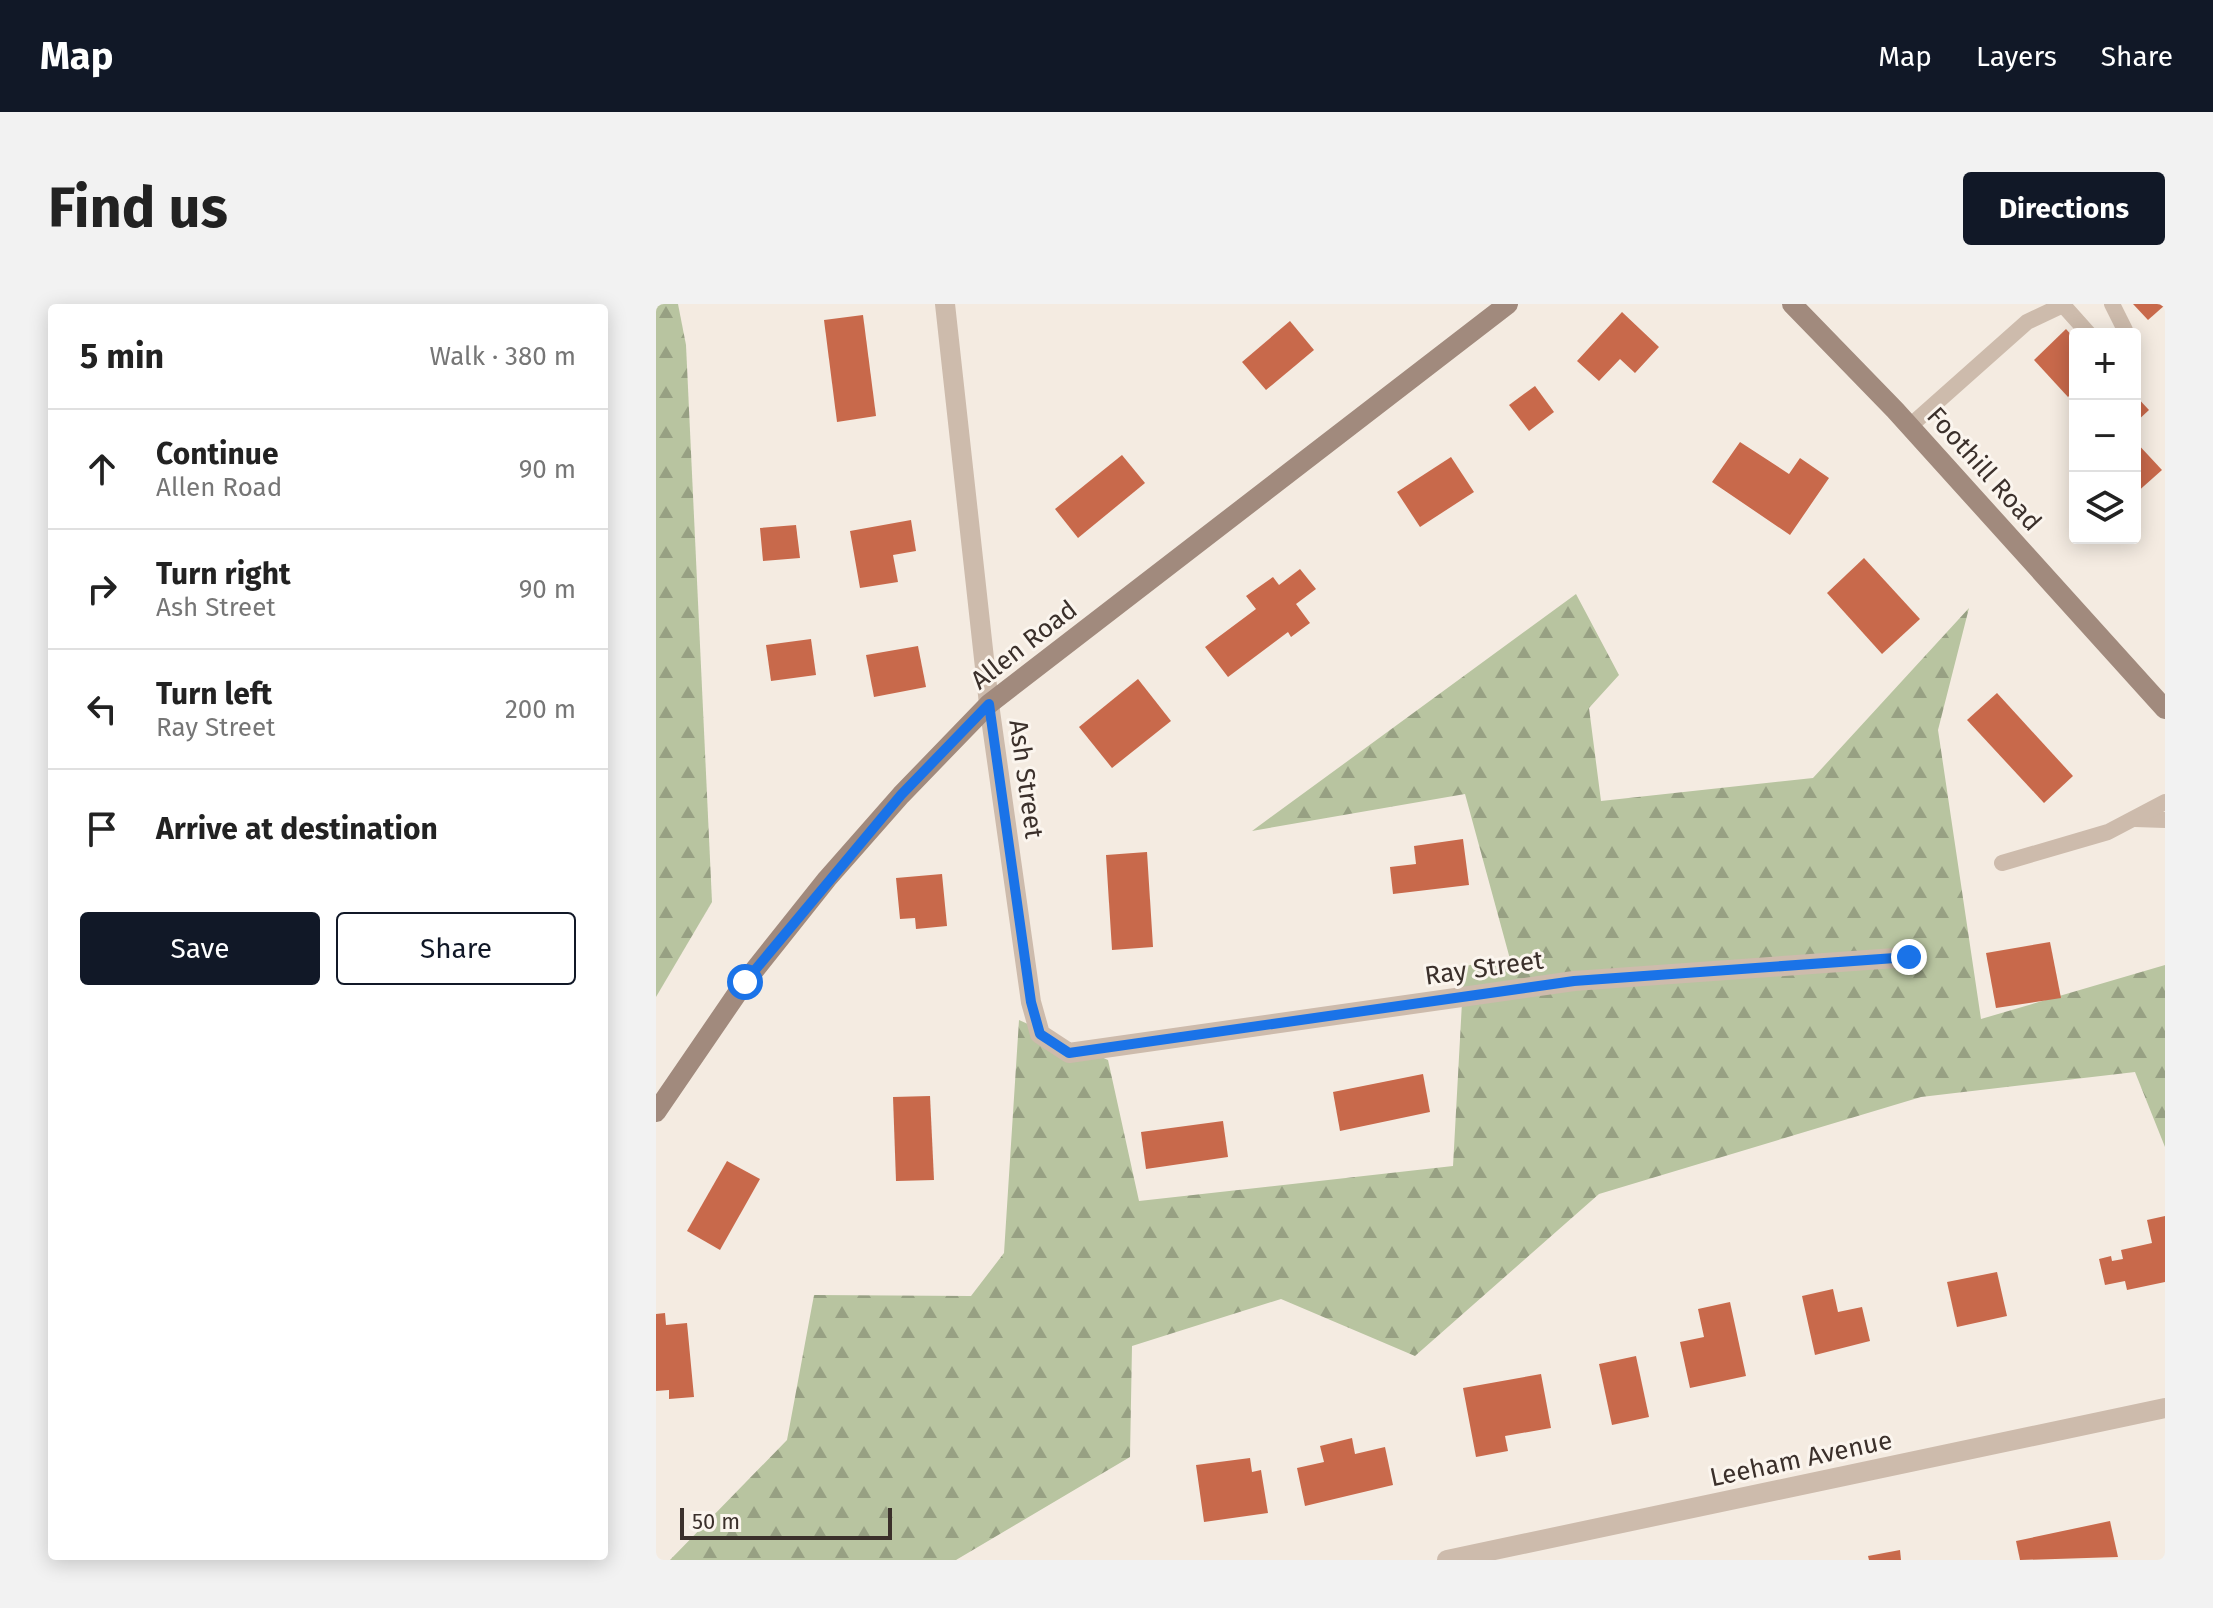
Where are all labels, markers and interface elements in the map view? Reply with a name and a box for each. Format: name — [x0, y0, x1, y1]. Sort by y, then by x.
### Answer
text: Map — [40, 33, 113, 79]
text: Map — [1878, 40, 1932, 73]
text: Layers — [1976, 40, 2057, 73]
text: Share — [2101, 40, 2173, 73]
button: Directions — [1963, 172, 2165, 245]
text: Find us — [48, 175, 228, 242]
map controls — [2069, 328, 2141, 544]
button: + — [2069, 328, 2141, 400]
text: 5 min — [80, 336, 164, 377]
text: Walk · 380 m — [429, 341, 576, 372]
button: − — [2069, 400, 2141, 472]
street label: Foothill Road — [1920, 401, 2048, 537]
text: Continue — [156, 436, 279, 472]
icon: ahead — [80, 447, 124, 491]
text: 90 m — [519, 454, 576, 485]
text: Allen Road — [156, 472, 282, 503]
button: layers — [2069, 472, 2141, 544]
text: Turn right — [156, 556, 291, 592]
icon: right — [80, 567, 124, 611]
text: 90 m — [519, 574, 576, 605]
text: Ash Street — [156, 592, 276, 623]
street label: Allen Road — [965, 594, 1083, 696]
text: Turn left — [156, 676, 272, 712]
icon: left — [80, 687, 124, 731]
text: 200 m — [505, 694, 576, 725]
text: Ray Street — [156, 712, 275, 743]
street label: Ash Street — [1002, 718, 1050, 841]
icon: arrive — [80, 807, 124, 851]
text: Arrive at destination — [156, 811, 438, 847]
button: Save — [80, 912, 320, 985]
button: Share — [336, 912, 576, 985]
route end — [1891, 939, 1927, 975]
street label: Ray Street — [1423, 944, 1546, 992]
route start — [727, 964, 763, 1000]
street label: Leeham Avenue — [1707, 1425, 1895, 1493]
scale bar — [680, 1504, 892, 1540]
text: 50 m — [692, 1508, 740, 1535]

